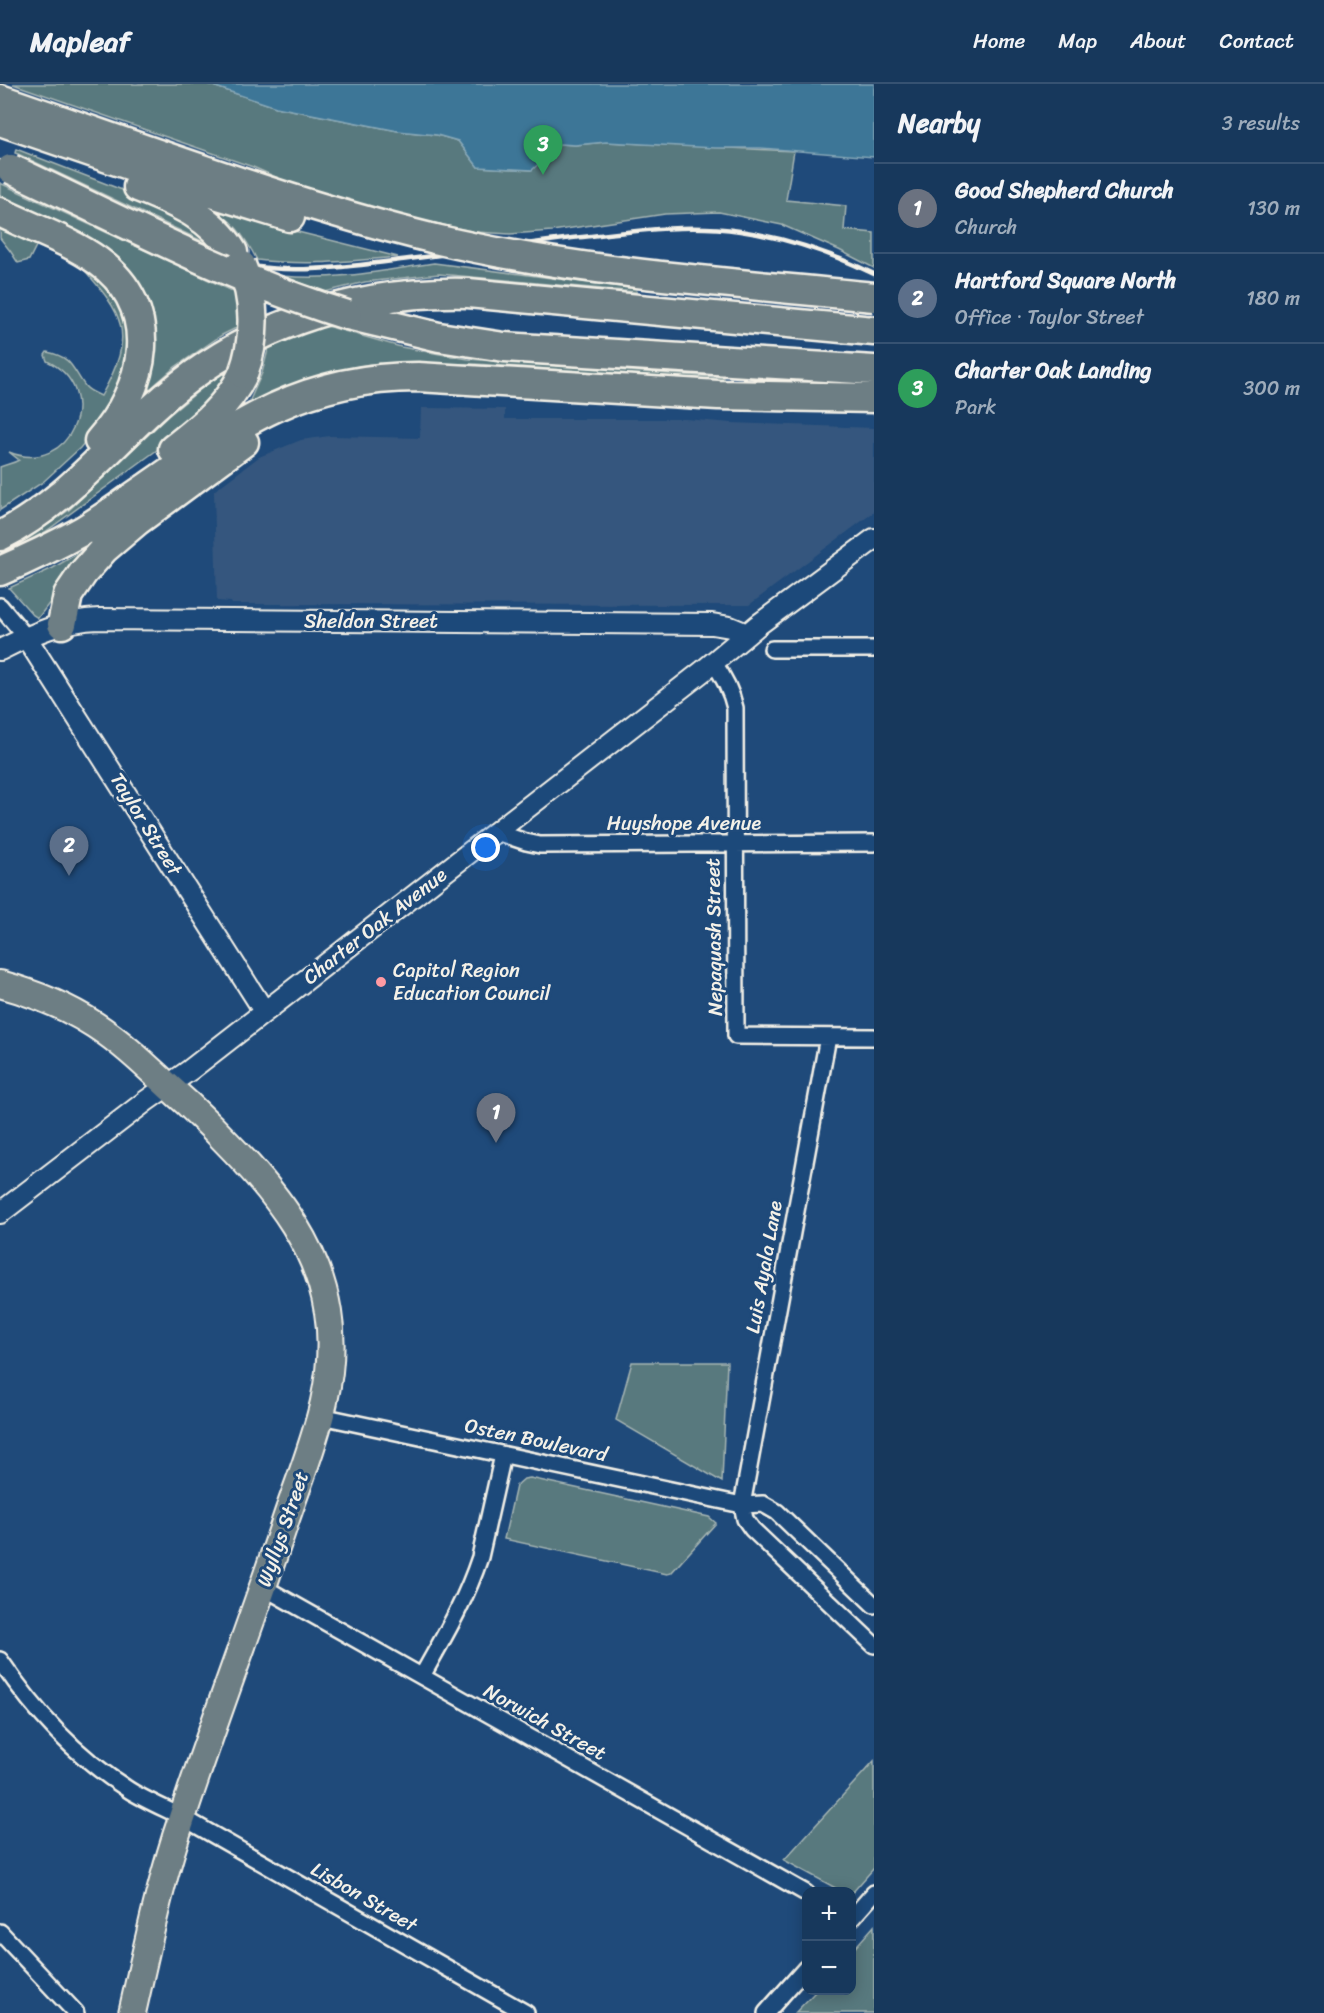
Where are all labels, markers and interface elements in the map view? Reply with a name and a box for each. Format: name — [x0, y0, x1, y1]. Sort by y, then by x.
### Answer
text: Mapleaf — [30, 17, 130, 66]
text: Home — [973, 22, 1025, 60]
text: Map — [1058, 22, 1097, 60]
text: About — [1130, 22, 1187, 60]
text: Contact — [1220, 22, 1294, 60]
text: Nearby — [898, 100, 980, 146]
text: 3 results — [1222, 106, 1300, 141]
pin: 3 — [524, 126, 562, 175]
text: Good Shepherd Church — [955, 171, 1174, 210]
text: 1 — [913, 191, 922, 226]
text: 130 m — [1247, 191, 1300, 226]
text: Church — [955, 210, 1017, 245]
text: Hartford Square North — [955, 261, 1176, 300]
text: 2 — [912, 281, 923, 316]
text: 180 m — [1246, 281, 1300, 316]
text: Office · Taylor Street — [955, 300, 1144, 335]
text: Charter Oak Landing — [955, 351, 1152, 390]
text: 3 — [912, 371, 923, 406]
text: 300 m — [1243, 371, 1300, 406]
text: Park — [955, 390, 996, 425]
street label: Sheldon Street — [304, 604, 438, 639]
street label: Taylor Street — [100, 765, 192, 883]
street label: Huyshope Avenue — [607, 806, 762, 841]
pin: 2 — [50, 826, 88, 876]
your location — [471, 833, 500, 862]
street label: Nepaquash Street — [695, 857, 733, 1016]
street label: Charter Oak Avenue — [295, 858, 455, 994]
place label: Capitol Region Education Council — [393, 953, 552, 1011]
marker: Capitol Region Education Council — [374, 975, 388, 989]
pin: 1 — [476, 1094, 516, 1143]
street label: Luis Ayala Lane — [735, 1198, 793, 1336]
street label: Osten Boulevard — [462, 1408, 612, 1472]
street label: Wyllys Street — [247, 1466, 319, 1591]
street label: Norwich Street — [477, 1674, 613, 1770]
street label: Lisbon Street — [304, 1852, 425, 1942]
map controls — [802, 1887, 856, 1995]
button: + — [802, 1887, 856, 1941]
button: − — [802, 1941, 856, 1995]

